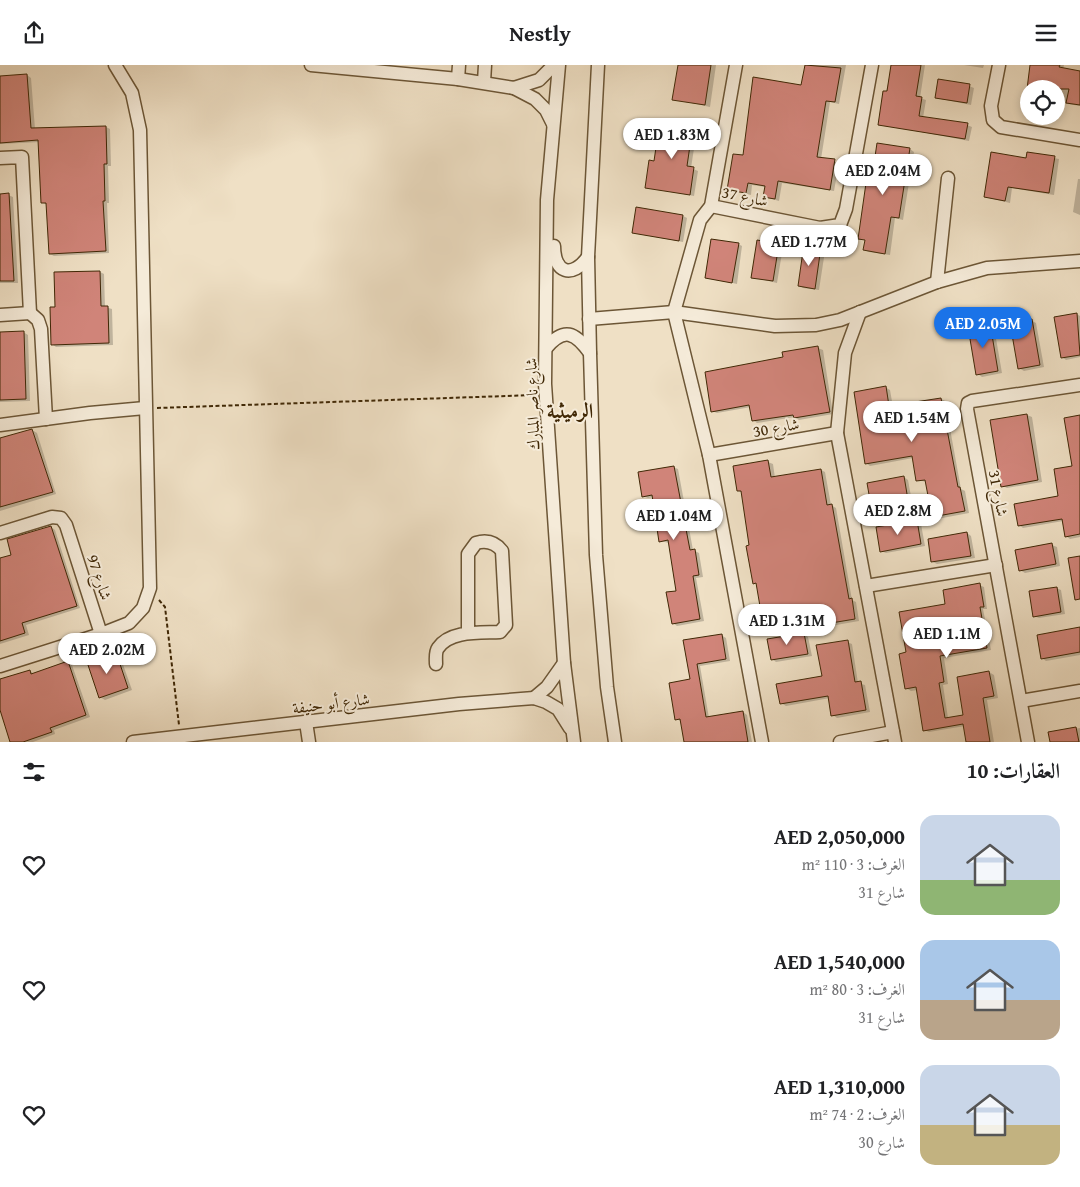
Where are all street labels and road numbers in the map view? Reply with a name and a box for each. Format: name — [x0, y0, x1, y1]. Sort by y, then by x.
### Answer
street label: شارع 37 — [719, 179, 770, 215]
street label: شارع ناصر المبارك — [518, 357, 548, 451]
street label: شارع 30 — [751, 411, 801, 445]
street label: شارع 31 — [981, 468, 1015, 519]
street label: شارع 97 — [79, 551, 119, 604]
street label: شارع أبو حنيفة — [291, 686, 371, 722]

